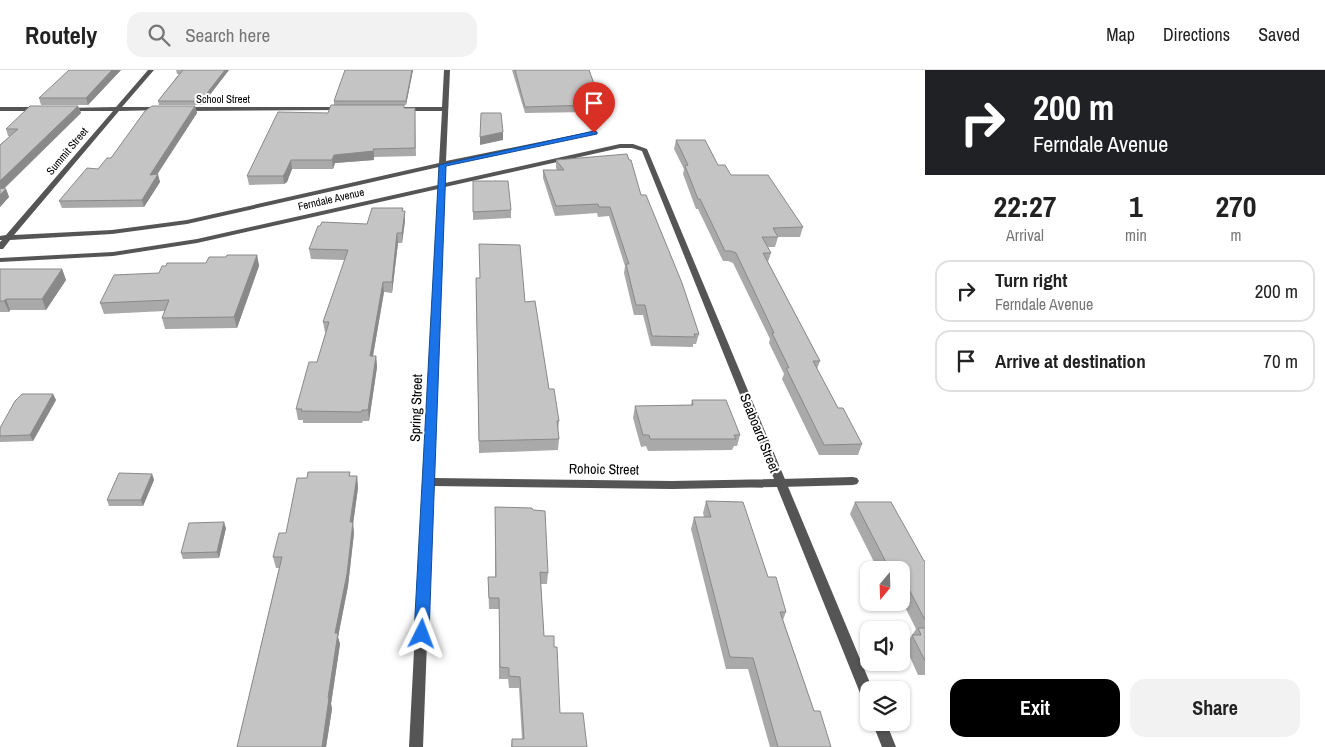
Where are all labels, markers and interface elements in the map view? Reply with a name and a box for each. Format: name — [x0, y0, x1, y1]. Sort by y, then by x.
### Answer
search box — [127, 12, 477, 57]
text: Routely — [25, 19, 97, 51]
icon: search — [145, 21, 173, 49]
text: Search here — [185, 22, 270, 48]
text: Map — [1106, 22, 1135, 47]
text: Directions — [1163, 22, 1230, 47]
text: Saved — [1258, 22, 1300, 47]
pin — [573, 82, 615, 133]
text: 200 m — [1033, 84, 1114, 131]
icon: arrive — [580, 89, 608, 117]
icon: right — [950, 90, 1015, 155]
street label: School Street — [196, 92, 251, 106]
street label: Summit Street — [43, 124, 91, 178]
text: Ferndale Avenue — [1033, 129, 1168, 159]
street label: Ferndale Avenue — [296, 185, 366, 213]
text: 22:27 — [994, 186, 1056, 226]
text: 1 — [1129, 186, 1143, 226]
text: 270 — [1215, 186, 1256, 226]
text: Arrival — [1006, 224, 1044, 246]
text: min — [1125, 224, 1147, 246]
text: m — [1230, 224, 1241, 246]
text: Turn right — [995, 267, 1067, 293]
icon: right — [952, 277, 980, 305]
text: 200 m — [1255, 278, 1298, 304]
text: Ferndale Avenue — [995, 293, 1093, 315]
icon: arrive — [952, 347, 980, 375]
text: Arrive at destination — [995, 348, 1146, 374]
text: 70 m — [1263, 348, 1298, 374]
street label: Spring Street — [406, 374, 426, 442]
street label: Seaboard Street — [736, 391, 784, 475]
street label: Rohoic Street — [569, 459, 639, 479]
north arrow — [860, 561, 910, 611]
map controls — [860, 561, 910, 731]
position arrow — [395, 607, 447, 659]
button: sound — [860, 621, 910, 671]
button: Exit — [950, 679, 1120, 737]
button: Share — [1130, 679, 1300, 737]
button: layers — [860, 681, 910, 731]

